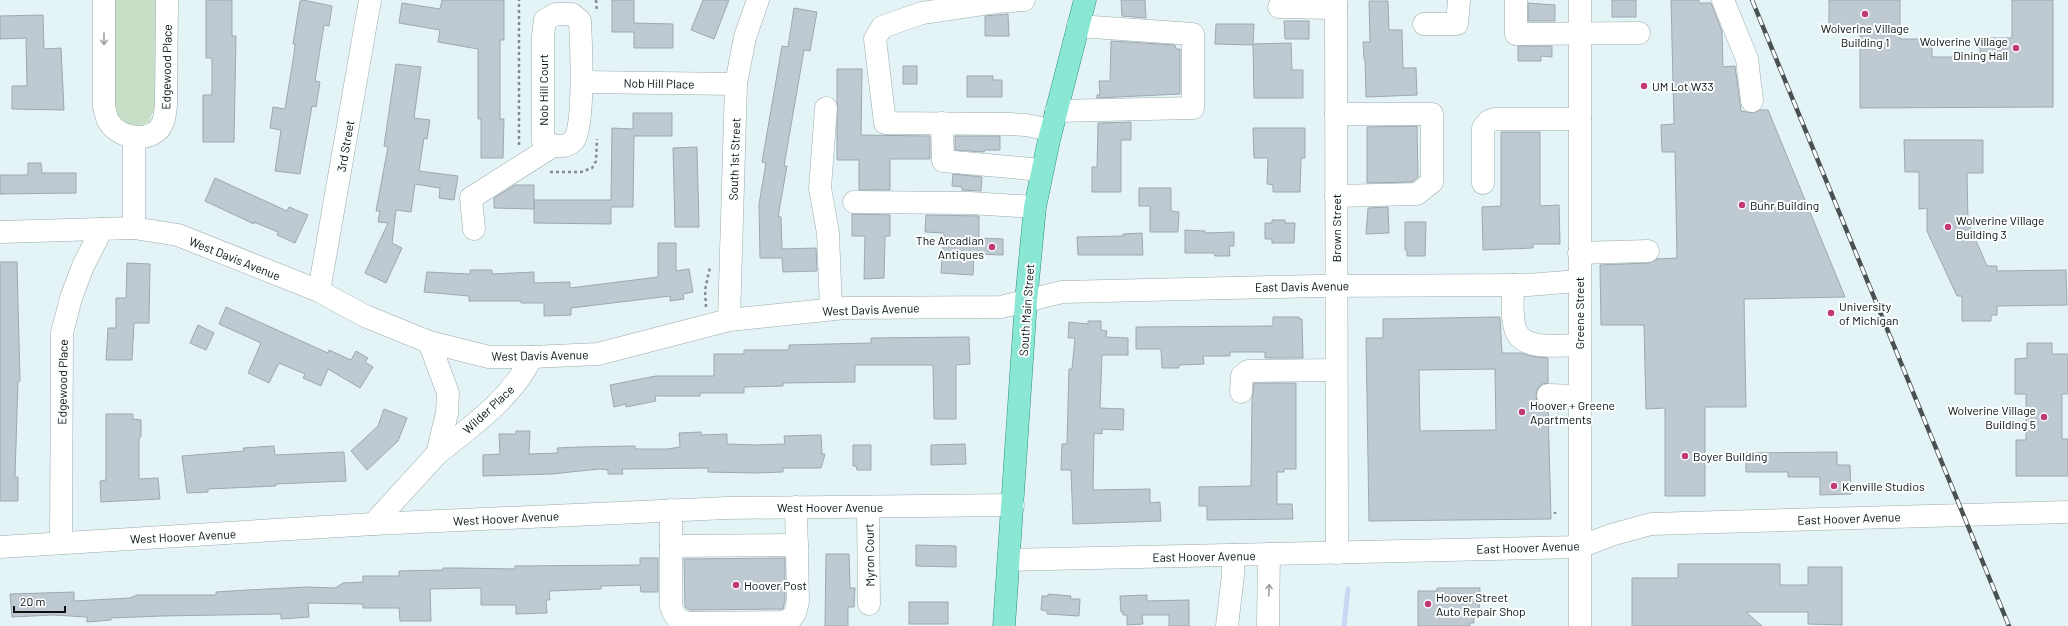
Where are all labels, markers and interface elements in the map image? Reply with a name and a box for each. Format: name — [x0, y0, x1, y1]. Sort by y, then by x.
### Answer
marker: Wolverine Village Building 1 — [1860, 9, 1870, 19]
place label: Wolverine Village Building 1 — [1821, 21, 1909, 49]
street label: Edgewood Place — [158, 24, 174, 110]
one-way arrow — [100, 32, 108, 45]
place label: Wolverine Village Dining Hall — [1920, 34, 2008, 62]
marker: Wolverine Village Dining Hall — [2011, 43, 2021, 53]
street label: Nob Hill Court — [536, 54, 550, 126]
street label: Nob Hill Place — [623, 75, 695, 91]
place label: UM Lot W33 — [1652, 79, 1714, 93]
marker: UM Lot W33 — [1639, 81, 1649, 91]
street label: South 1st Street — [726, 117, 742, 201]
street label: 3rd Street — [334, 119, 356, 173]
street label: Brown Street — [1329, 194, 1343, 262]
place label: Buhr Building — [1750, 198, 1819, 212]
marker: Buhr Building — [1737, 200, 1747, 210]
place label: Wolverine Village Building 3 — [1956, 213, 2044, 241]
marker: Wolverine Village Building 3 — [1943, 222, 1953, 232]
street label: West Davis Avenue — [187, 233, 283, 283]
place label: The Arcadian Antiques — [916, 233, 984, 261]
marker: The Arcadian Antiques — [987, 242, 997, 252]
street label: South Main Street — [1016, 263, 1036, 357]
street label: Greene Street — [1572, 277, 1586, 349]
street label: East Davis Avenue — [1255, 278, 1349, 294]
place label: University of Michigan — [1839, 299, 1899, 327]
street label: West Davis Avenue — [822, 300, 920, 318]
marker: University of Michigan — [1826, 308, 1836, 318]
street label: Edgewood Place — [54, 339, 70, 425]
street label: West Davis Avenue — [491, 347, 589, 363]
street label: Wilder Place — [460, 382, 516, 436]
place label: Hoover + Greene Apartments — [1530, 398, 1615, 426]
place label: Wolverine Village Building 5 — [1948, 403, 2036, 431]
marker: Hoover + Greene Apartments — [1517, 407, 1527, 417]
marker: Wolverine Village Building 5 — [2039, 412, 2049, 422]
place label: Boyer Building — [1693, 449, 1767, 463]
marker: Boyer Building — [1680, 451, 1690, 461]
place label: Kenville Studios — [1842, 479, 1925, 493]
marker: Kenville Studios — [1829, 481, 1839, 491]
street label: West Hoover Avenue — [777, 500, 883, 514]
street label: West Hoover Avenue — [453, 508, 559, 528]
street label: East Hoover Avenue — [1797, 509, 1901, 527]
street label: Myron Court — [861, 523, 877, 587]
street label: West Hoover Avenue — [130, 526, 236, 546]
street label: East Hoover Avenue — [1476, 538, 1580, 556]
street label: East Hoover Avenue — [1152, 548, 1256, 564]
place label: Hoover Post — [744, 578, 807, 592]
marker: Hoover Post — [731, 580, 741, 590]
one-way arrow — [1265, 584, 1273, 597]
scale bar — [14, 588, 65, 614]
place label: Hoover Street Auto Repair Shop — [1436, 590, 1526, 618]
text: 20 m — [20, 594, 46, 608]
marker: Hoover Street Auto Repair Shop — [1423, 599, 1433, 609]

